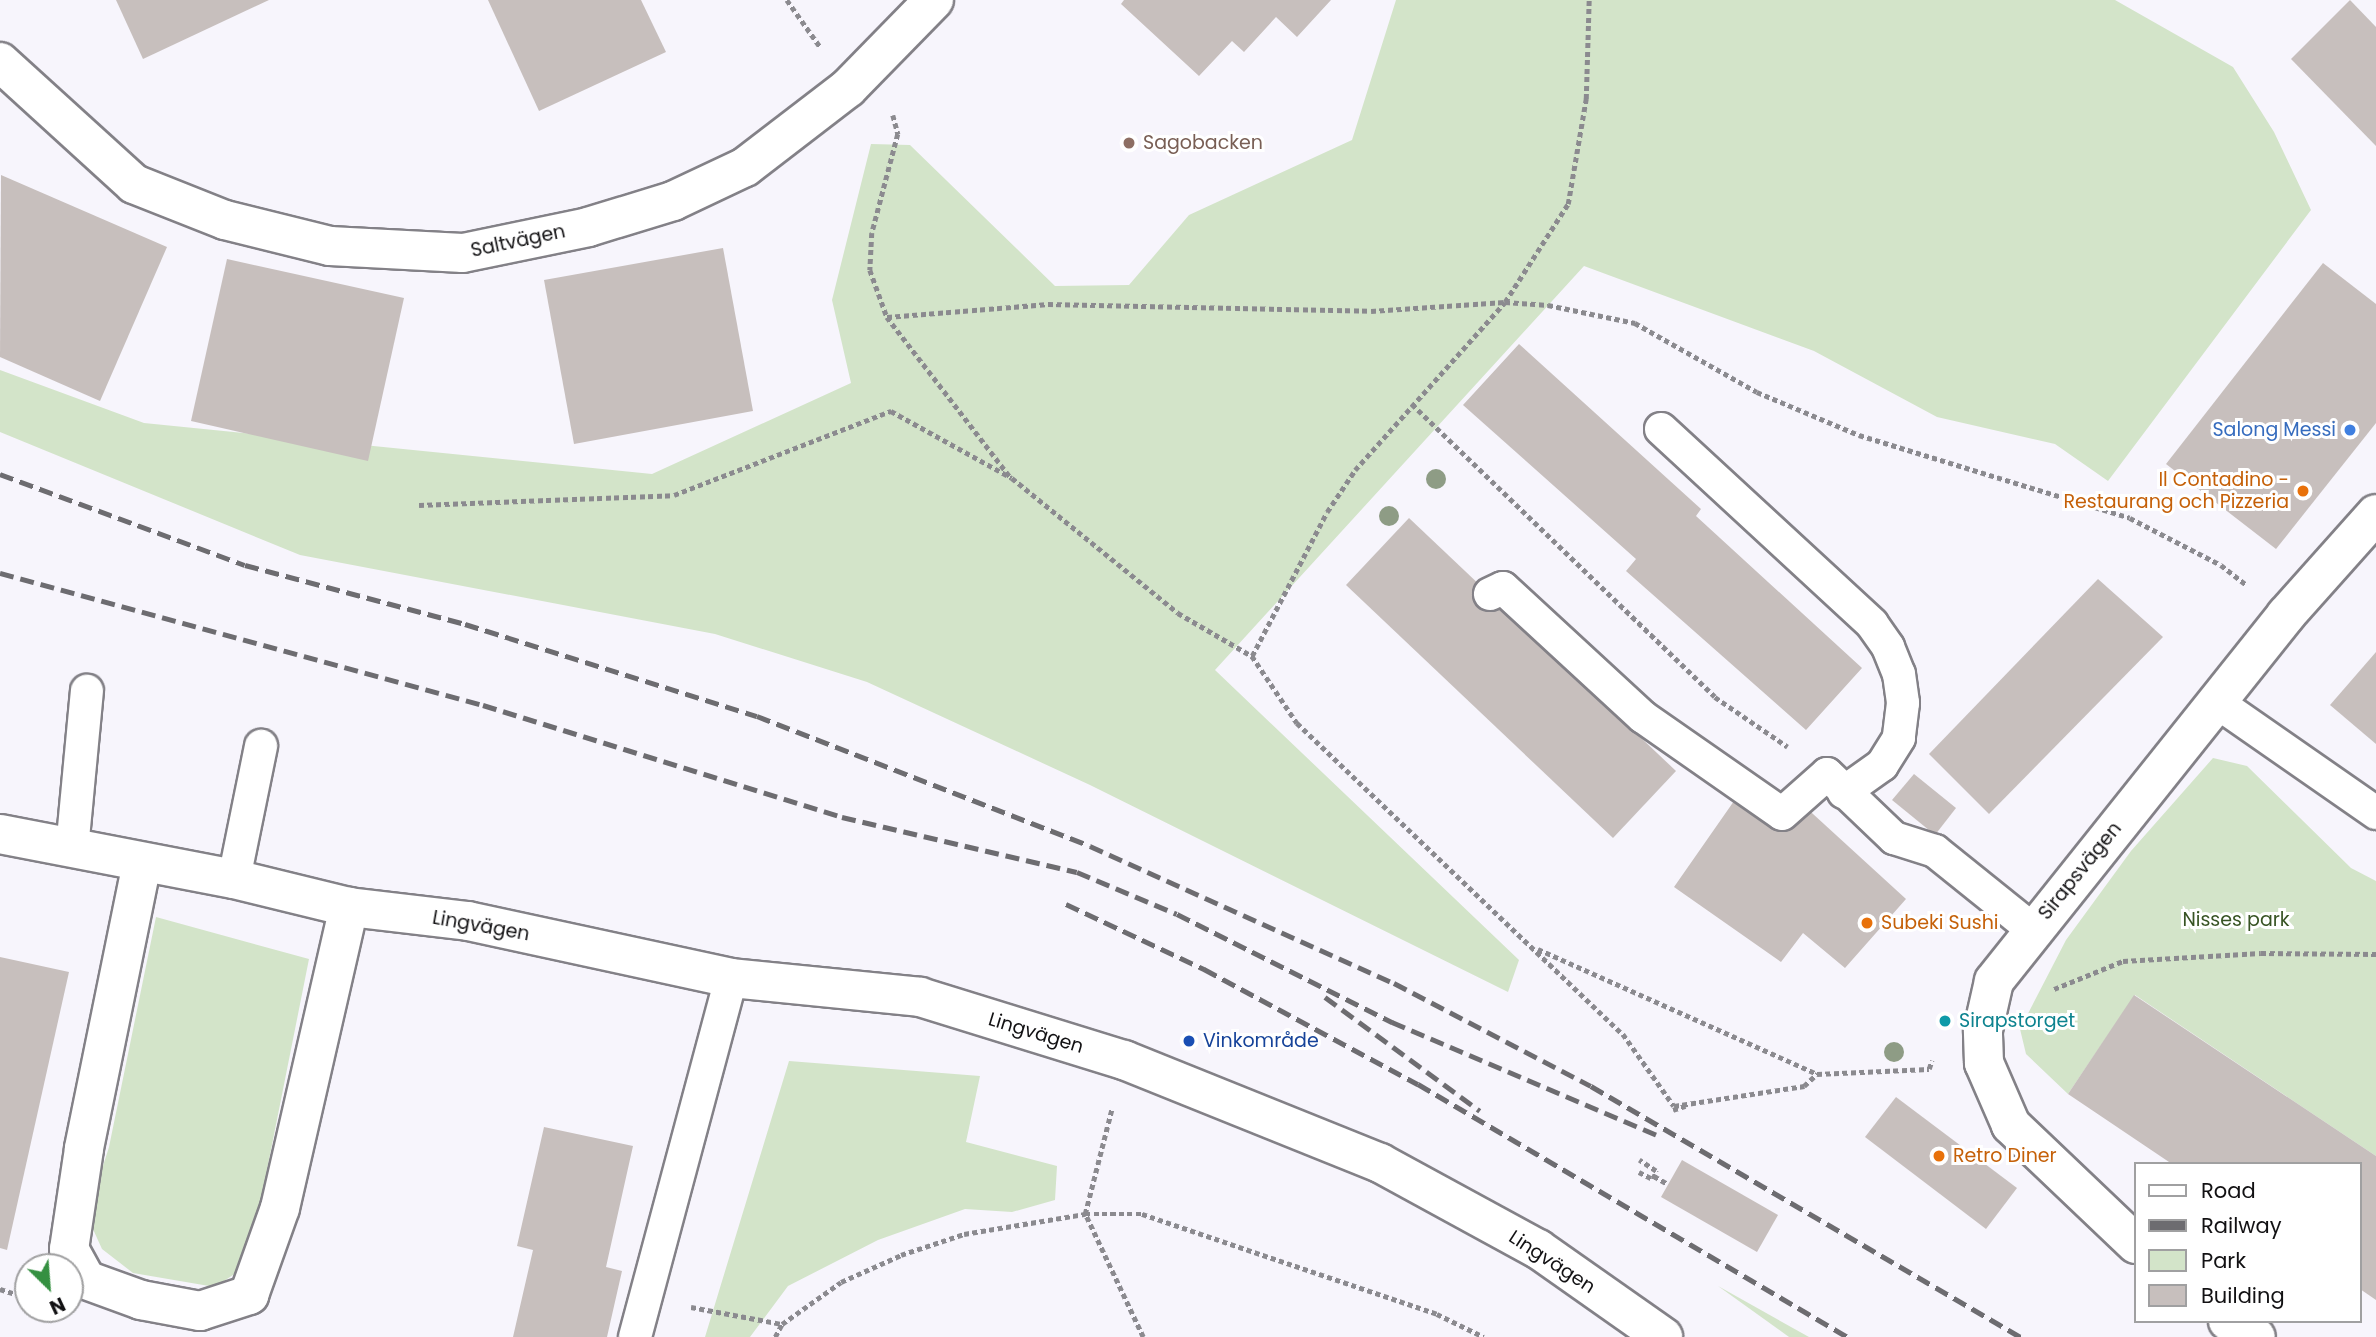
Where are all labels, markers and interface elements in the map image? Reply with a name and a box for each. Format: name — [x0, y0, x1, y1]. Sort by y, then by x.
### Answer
place label: Sagobacken — [1143, 132, 1263, 154]
marker: Sagobacken — [1121, 135, 1137, 151]
street label: Saltvägen — [469, 220, 567, 262]
place label: Salong Messi — [2212, 419, 2336, 441]
marker: Salong Messi — [2342, 422, 2358, 438]
place label: Il Contadino - Restaurang och Pizzeria — [2064, 469, 2289, 513]
marker: Il Contadino - Restaurang och Pizzeria — [2295, 483, 2311, 499]
street label: Sirapsvägen — [2034, 818, 2126, 924]
street label: Lingvägen — [431, 906, 531, 946]
park label: Nisses park — [2182, 909, 2290, 931]
place label: Subeki Sushi — [1881, 912, 1999, 934]
marker: Subeki Sushi — [1859, 915, 1875, 931]
street label: Lingvägen — [986, 1008, 1086, 1058]
place label: Sirapstorget — [1959, 1010, 2075, 1032]
marker: Sirapstorget — [1937, 1013, 1953, 1029]
place label: Vinkområde — [1203, 1030, 1319, 1052]
marker: Vinkområde — [1181, 1033, 1197, 1049]
place label: Retro Diner — [1953, 1145, 2057, 1167]
marker: Retro Diner — [1931, 1148, 1947, 1164]
legend — [2134, 1162, 2362, 1323]
text: Road — [2201, 1176, 2256, 1205]
text: Railway — [2201, 1211, 2282, 1240]
street label: Lingvägen — [1505, 1226, 1599, 1298]
text: Park — [2201, 1246, 2246, 1275]
north arrow — [14, 1253, 84, 1323]
text: Building — [2201, 1281, 2285, 1310]
text: N — [45, 1290, 69, 1321]

